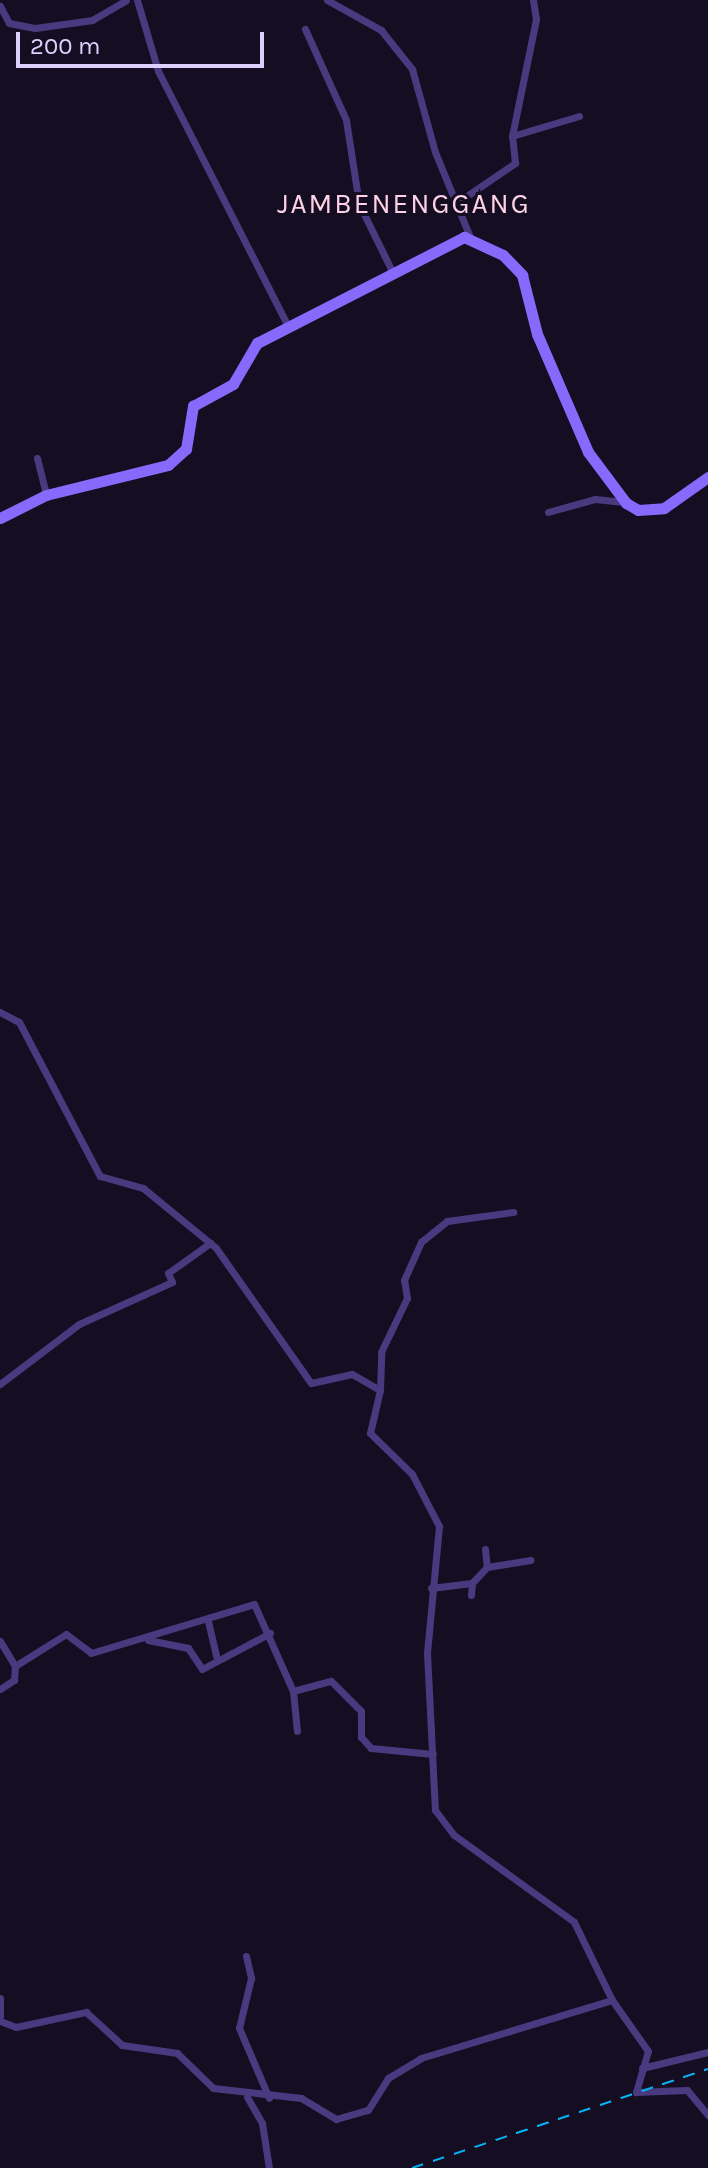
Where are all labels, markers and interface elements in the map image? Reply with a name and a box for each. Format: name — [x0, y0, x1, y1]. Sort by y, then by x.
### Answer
scale bar — [20, 16, 268, 66]
text: 200 m — [30, 32, 101, 60]
district label: JAMBENENGGANG — [277, 187, 531, 221]

